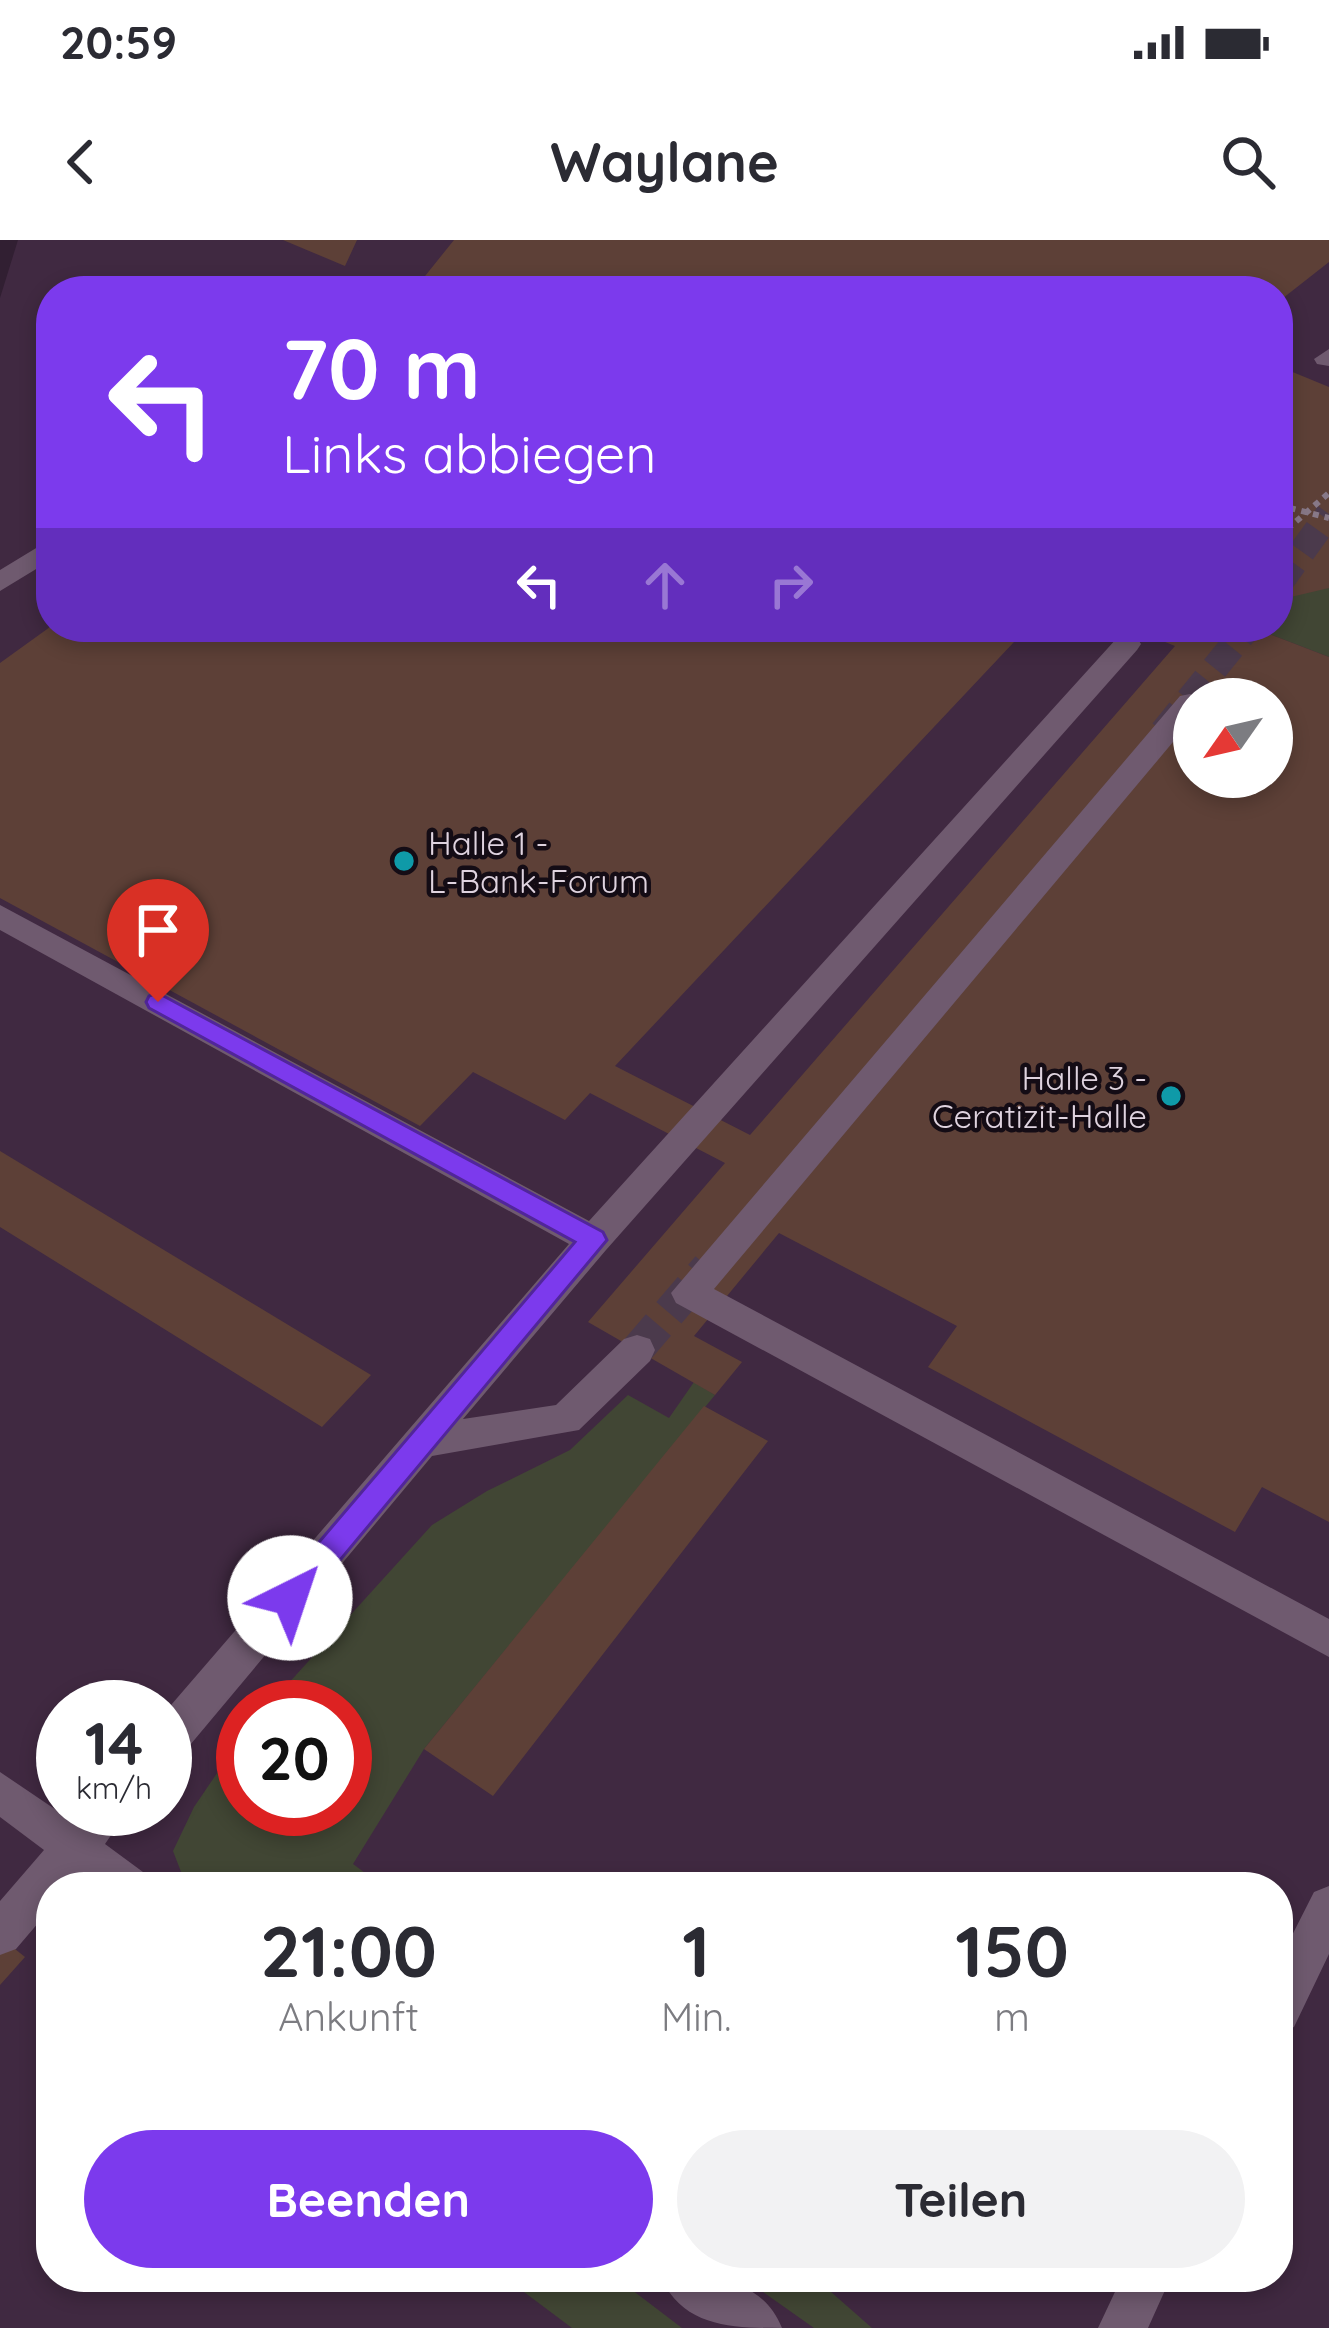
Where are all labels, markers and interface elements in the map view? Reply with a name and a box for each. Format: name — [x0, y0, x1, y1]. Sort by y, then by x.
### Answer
text: 20:59 — [60, 14, 177, 70]
text: Waylane — [550, 128, 779, 196]
icon: back — [48, 129, 114, 195]
icon: search — [1215, 129, 1281, 195]
text: 70 m — [282, 315, 481, 420]
icon: left — [84, 324, 240, 480]
text: Links abbiegen — [282, 419, 657, 487]
icon: left — [506, 552, 572, 618]
icon: ahead — [632, 552, 698, 618]
icon: right — [758, 552, 824, 618]
north arrow — [1173, 678, 1293, 798]
map controls — [1173, 678, 1293, 798]
place label: Halle 1 - L-Bank-Forum — [428, 822, 649, 901]
marker: Halle 1 - L-Bank-Forum — [391, 848, 417, 874]
pin — [107, 879, 209, 1002]
icon: arrive — [125, 897, 191, 963]
place label: Halle 3 - Ceratizit-Halle — [932, 1057, 1147, 1136]
marker: Halle 3 - Ceratizit-Halle — [1158, 1083, 1184, 1109]
position arrow — [227, 1535, 353, 1661]
speed limit sign: 20 — [216, 1680, 372, 1836]
text: 14 — [85, 1705, 143, 1780]
text: km/h — [76, 1769, 152, 1807]
text: 21:00 — [260, 1905, 437, 1995]
text: 1 — [682, 1905, 710, 1995]
text: 150 — [955, 1905, 1069, 1995]
text: Ankunft — [278, 1992, 419, 2041]
text: Min. — [661, 1992, 731, 2041]
text: m — [994, 1992, 1030, 2041]
button: Beenden — [84, 2130, 653, 2268]
button: Teilen — [677, 2130, 1245, 2268]

